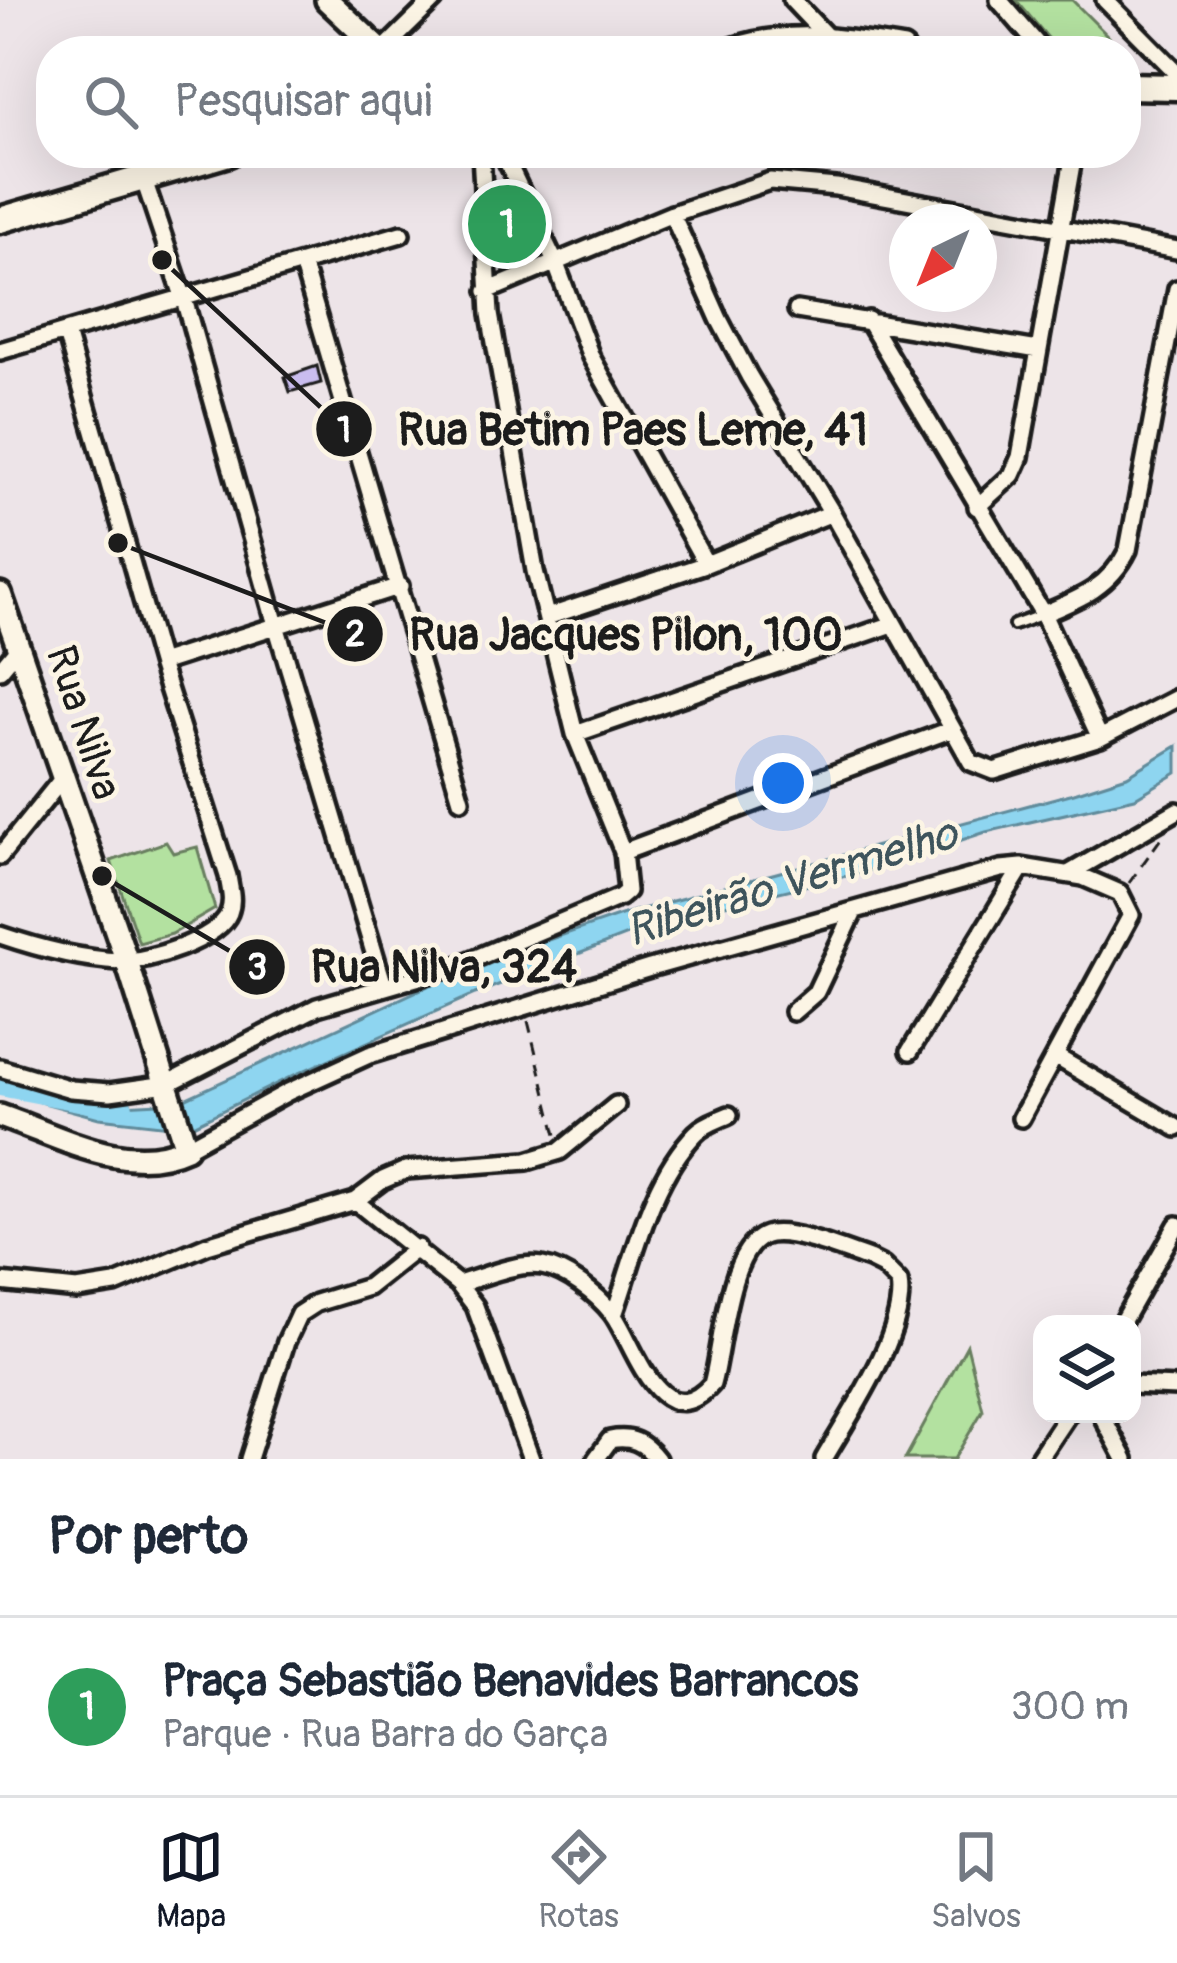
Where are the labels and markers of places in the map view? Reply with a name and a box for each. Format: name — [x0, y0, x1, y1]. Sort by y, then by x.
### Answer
pin: 1 — [468, 179, 546, 269]
callout: Rua Betim Paes Leme, 41 — [314, 389, 892, 470]
callout: Rua Jacques Pilon, 100 — [325, 593, 867, 674]
callout: Rua Nilva, 324 — [227, 926, 601, 1007]

